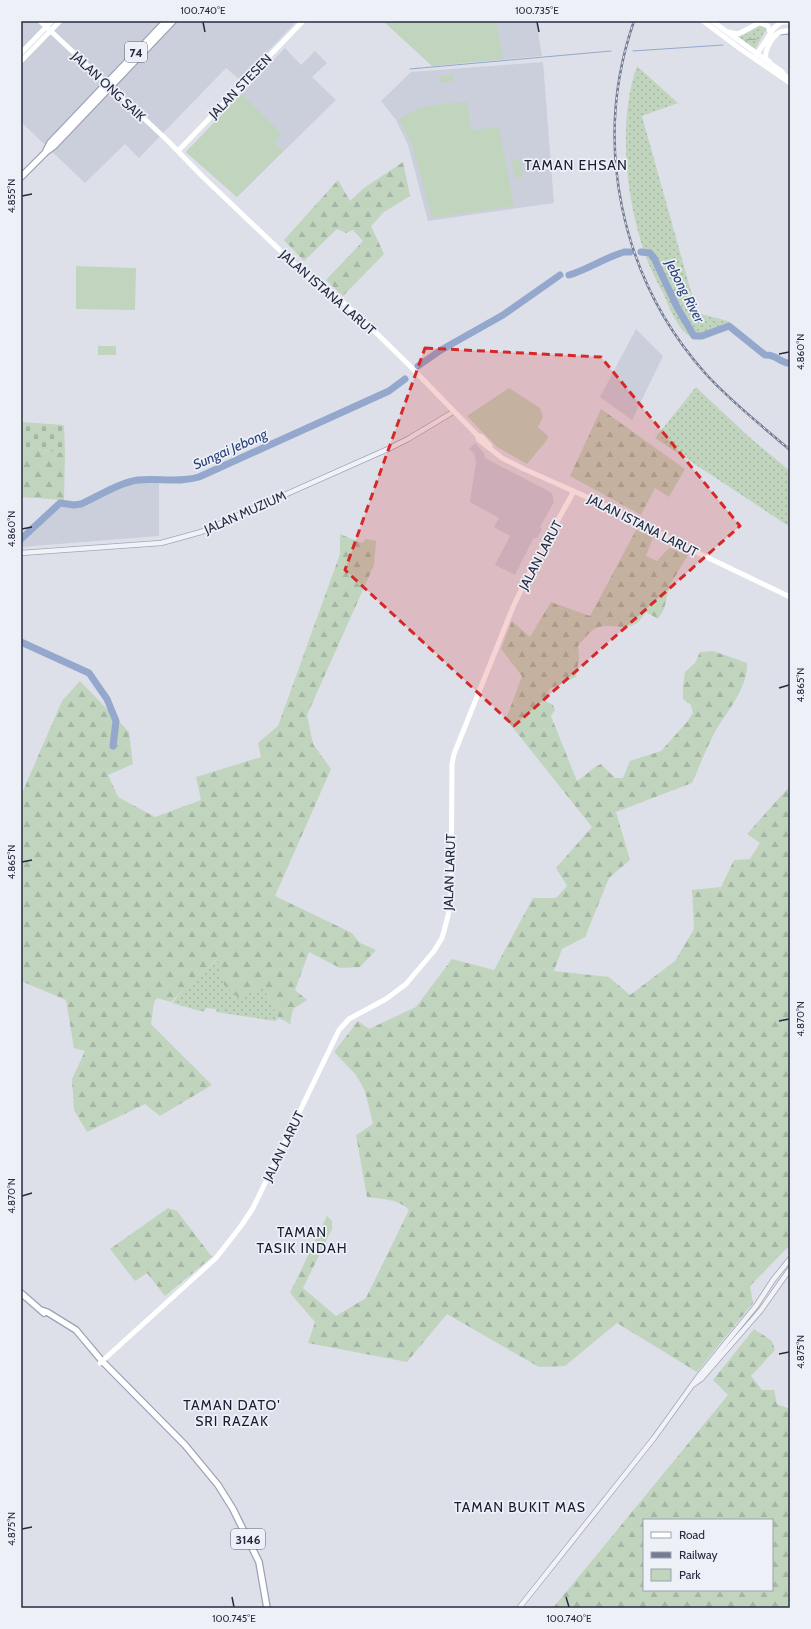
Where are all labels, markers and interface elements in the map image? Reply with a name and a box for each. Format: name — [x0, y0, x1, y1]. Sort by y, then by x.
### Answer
text: 100.740°E — [180, 4, 226, 17]
text: 100.735°E — [515, 4, 559, 17]
road number: 74 — [125, 42, 147, 62]
street label: JALAN ONG SAIK — [68, 47, 150, 125]
street label: JALAN STESEN — [205, 50, 275, 122]
district label: TAMAN EHSAN — [524, 156, 628, 174]
text: 4.855°N — [5, 179, 18, 213]
street label: JALAN ISTANA LARUT — [276, 245, 379, 338]
water label: Jebong River — [661, 255, 709, 326]
text: 4.860°N — [794, 334, 807, 370]
water label: Sungai Jebong — [190, 424, 271, 473]
street label: JALAN MUZIUM — [201, 487, 288, 538]
street label: JALAN ISTANA LARUT — [584, 490, 701, 560]
text: 4.860°N — [5, 511, 18, 547]
street label: JALAN LARUT — [514, 517, 565, 593]
text: 4.865°N — [794, 668, 807, 702]
street label: JALAN LARUT — [440, 833, 458, 912]
text: 4.865°N — [5, 845, 18, 879]
text: 4.870°N — [794, 1001, 807, 1037]
street label: JALAN LARUT — [259, 1108, 307, 1185]
text: 4.870°N — [5, 1178, 18, 1214]
district label: TAMAN TASIK INDAH — [256, 1223, 348, 1257]
text: 4.875°N — [794, 1335, 807, 1369]
district label: TAMAN DATO' SRI RAZAK — [183, 1396, 281, 1430]
district label: TAMAN BUKIT MAS — [454, 1498, 586, 1516]
text: 4.875°N — [5, 1512, 18, 1546]
legend — [643, 1519, 773, 1591]
text: Road — [679, 1527, 705, 1542]
road number: 3146 — [231, 1529, 265, 1549]
text: Railway — [679, 1547, 717, 1562]
text: Park — [679, 1567, 701, 1582]
text: 100.745°E — [212, 1612, 256, 1625]
text: 100.740°E — [546, 1612, 592, 1625]

